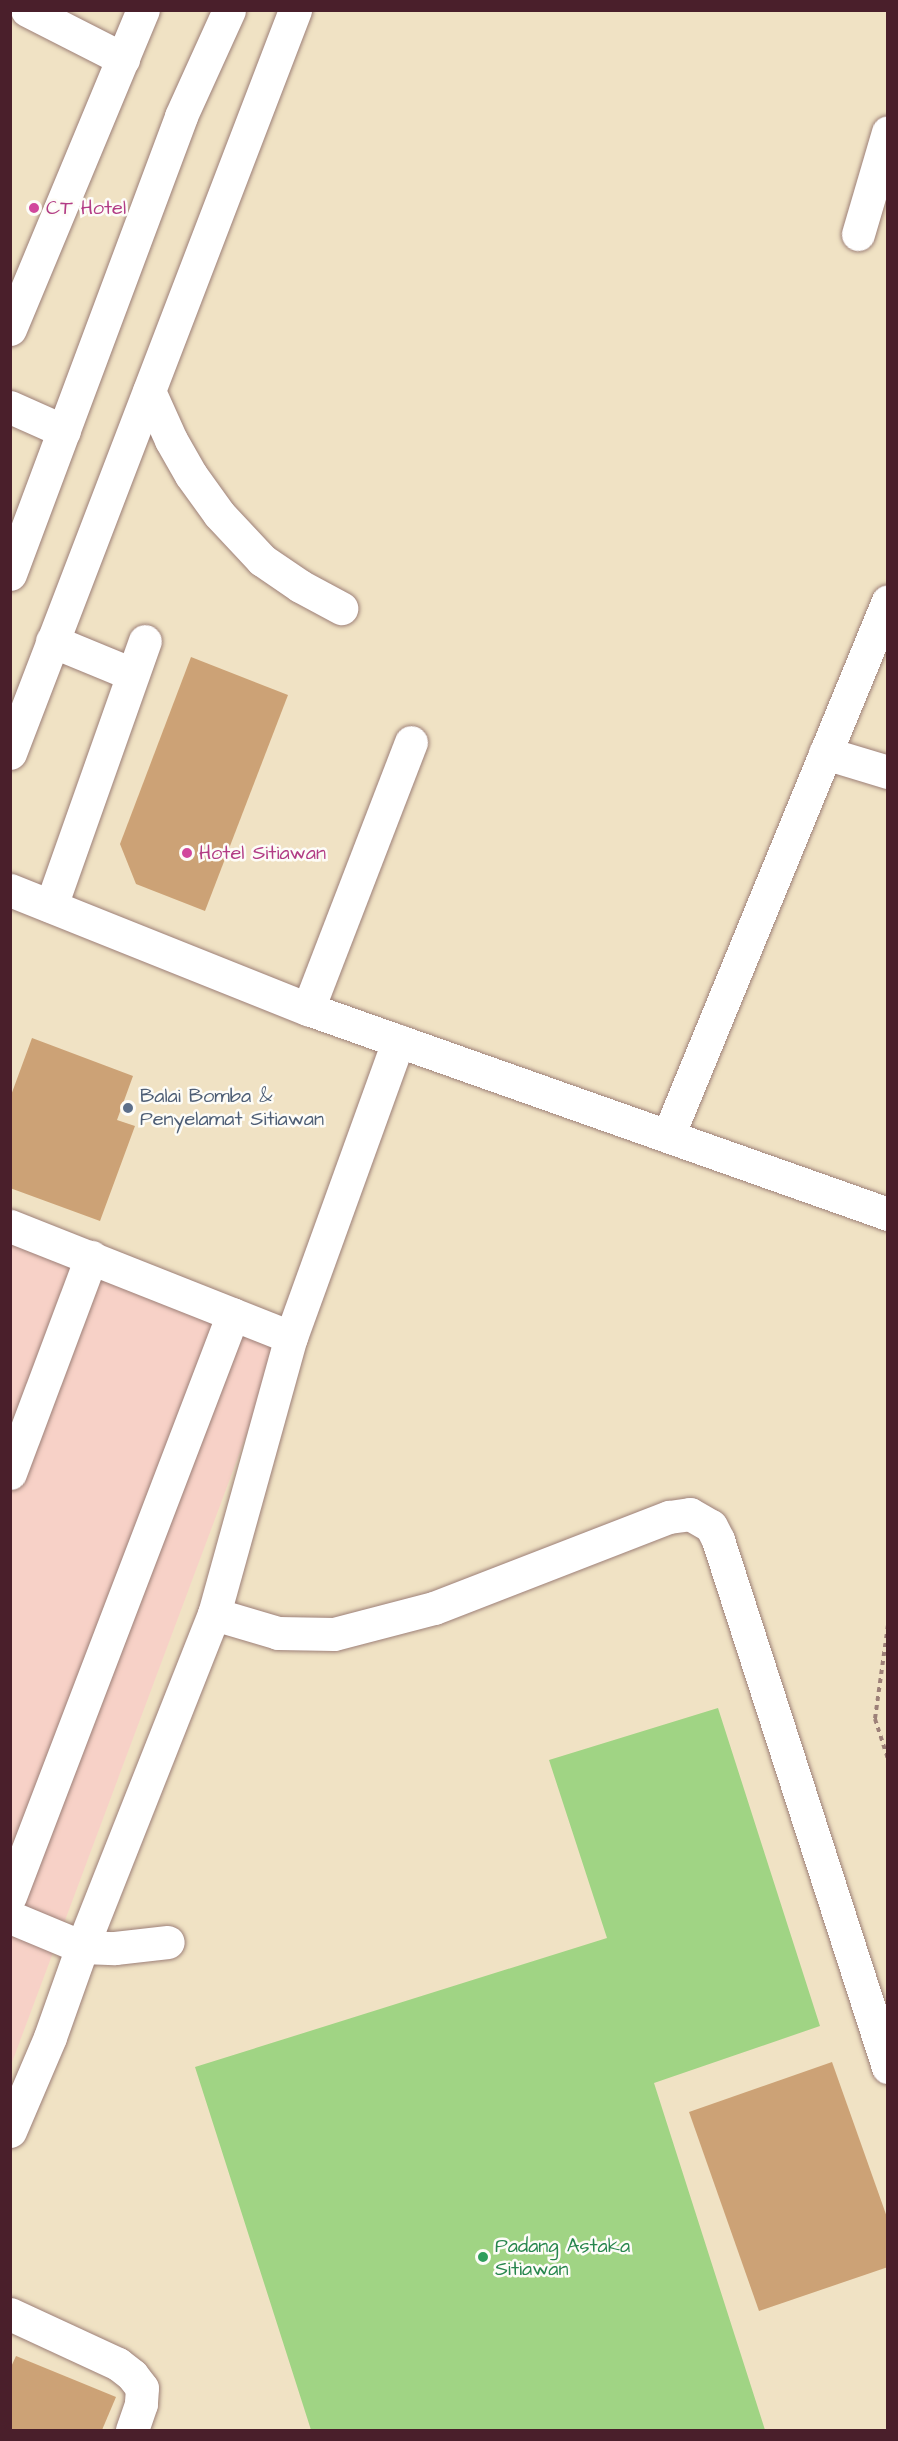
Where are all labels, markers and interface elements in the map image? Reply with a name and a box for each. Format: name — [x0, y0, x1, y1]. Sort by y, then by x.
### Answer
place label: CT Hotel — [46, 196, 126, 220]
marker: CT Hotel — [27, 201, 41, 215]
place label: Hotel Sitiawan — [199, 841, 326, 865]
marker: Hotel Sitiawan — [180, 846, 194, 860]
place label: Balai Bomba & Penyelamat Sitiawan — [140, 1084, 324, 1131]
marker: Balai Bomba & Penyelamat Sitiawan — [121, 1101, 135, 1115]
place label: Padang Astaka Sitiawan — [495, 2234, 630, 2281]
marker: Padang Astaka Sitiawan — [476, 2250, 490, 2264]

